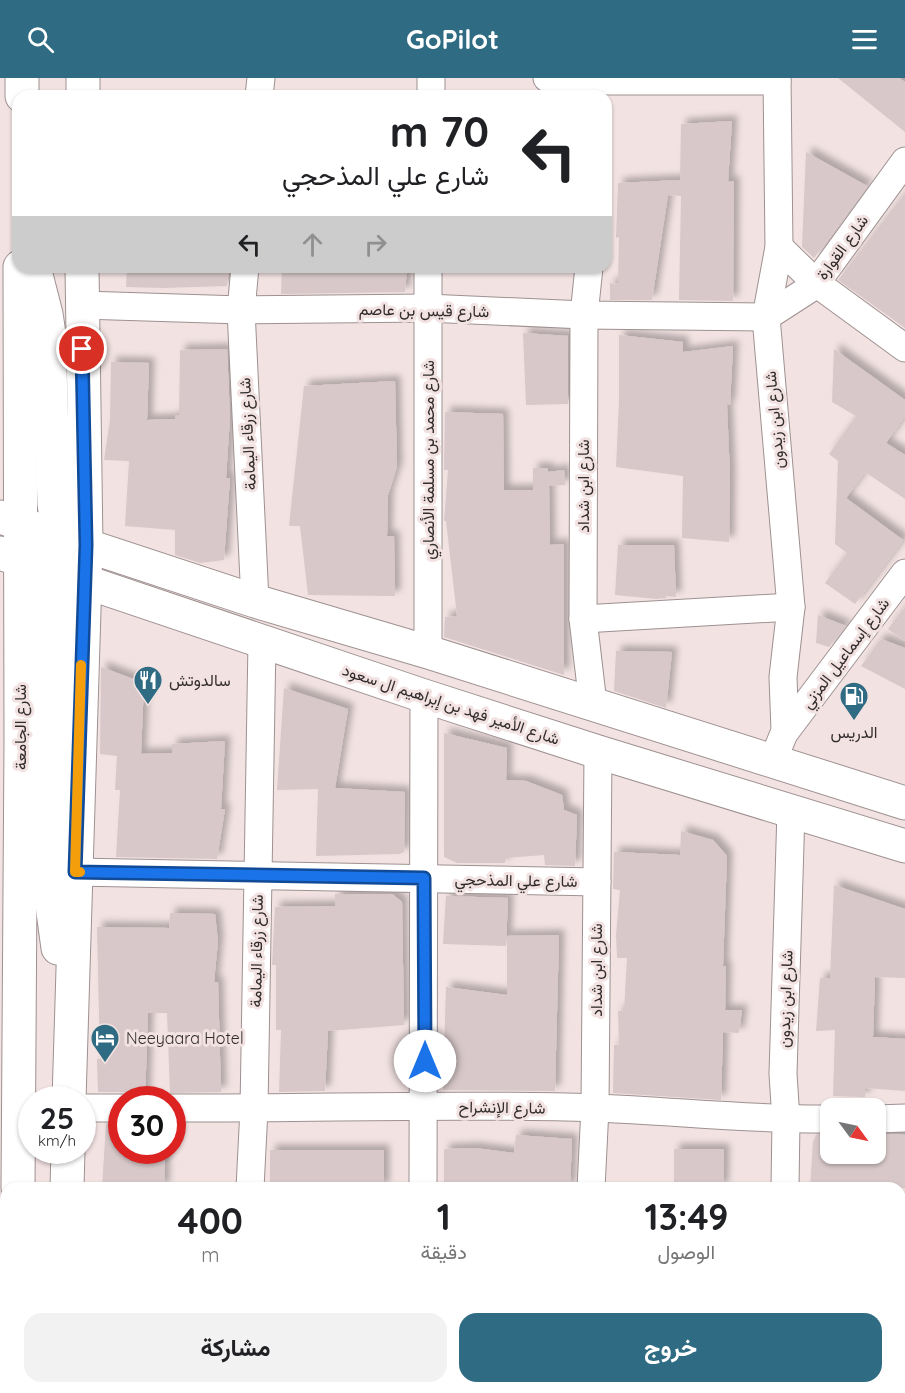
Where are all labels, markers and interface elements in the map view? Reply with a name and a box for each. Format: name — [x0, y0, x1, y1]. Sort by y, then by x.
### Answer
text: GoPilot — [406, 22, 499, 56]
icon: search — [24, 23, 57, 56]
icon: menu — [848, 23, 881, 56]
text: 70 m — [390, 105, 489, 158]
icon: left — [510, 114, 588, 192]
text: شارع علي المذحجي — [282, 158, 489, 192]
street label: شارع القوارة — [812, 211, 874, 285]
icon: left — [233, 228, 266, 261]
icon: ahead — [296, 228, 329, 261]
icon: right — [359, 228, 392, 261]
street label: شارع قيس بن عاصم — [359, 299, 489, 323]
pin — [56, 323, 107, 374]
icon: arrive — [65, 332, 98, 365]
street label: شارع محمد بن مسلمة الأنصاري — [418, 360, 442, 560]
street label: شارع ابن زيدون — [760, 370, 790, 470]
street label: شارع زرقاء اليمامة — [234, 377, 262, 491]
street label: شارع ابن شداد — [573, 439, 595, 533]
street label: شارع إسماعيل المزني — [797, 594, 896, 715]
street label: شارع الأمير فهد بن إبراهيم ال سعود — [339, 659, 562, 751]
restaurant icon: سالدوتش — [132, 664, 164, 706]
place label: سالدوتش — [169, 670, 231, 691]
fuel station icon: الدريس — [838, 680, 870, 722]
street label: شارع الجامعة — [10, 684, 32, 770]
place label: الدريس — [830, 722, 878, 743]
street label: شارع علي المذحجي — [454, 869, 578, 895]
street label: شارع زرقاء اليمامة — [245, 894, 269, 1008]
street label: شارع ابن شداد — [586, 923, 608, 1017]
street label: شارع ابن زيدون — [773, 950, 799, 1048]
hotel icon: Neeyaara Hotel — [89, 1022, 121, 1064]
place label: Neeyaara Hotel — [126, 1028, 244, 1048]
position arrow — [393, 1029, 457, 1093]
speed limit sign: 30 — [108, 1086, 186, 1164]
street label: شارع الإنشراح — [458, 1096, 546, 1120]
north arrow — [820, 1098, 886, 1164]
map controls — [820, 1098, 886, 1164]
text: 25 — [40, 1099, 74, 1137]
text: km/h — [38, 1131, 76, 1150]
text: 1 — [437, 1194, 451, 1239]
text: 13:49 — [644, 1194, 728, 1239]
text: 400 — [178, 1198, 243, 1243]
text: دقيقة — [421, 1239, 467, 1264]
text: الوصول — [658, 1239, 715, 1264]
text: m — [201, 1242, 219, 1267]
button: مشاركة — [24, 1313, 447, 1382]
button: خروج — [459, 1313, 882, 1382]

